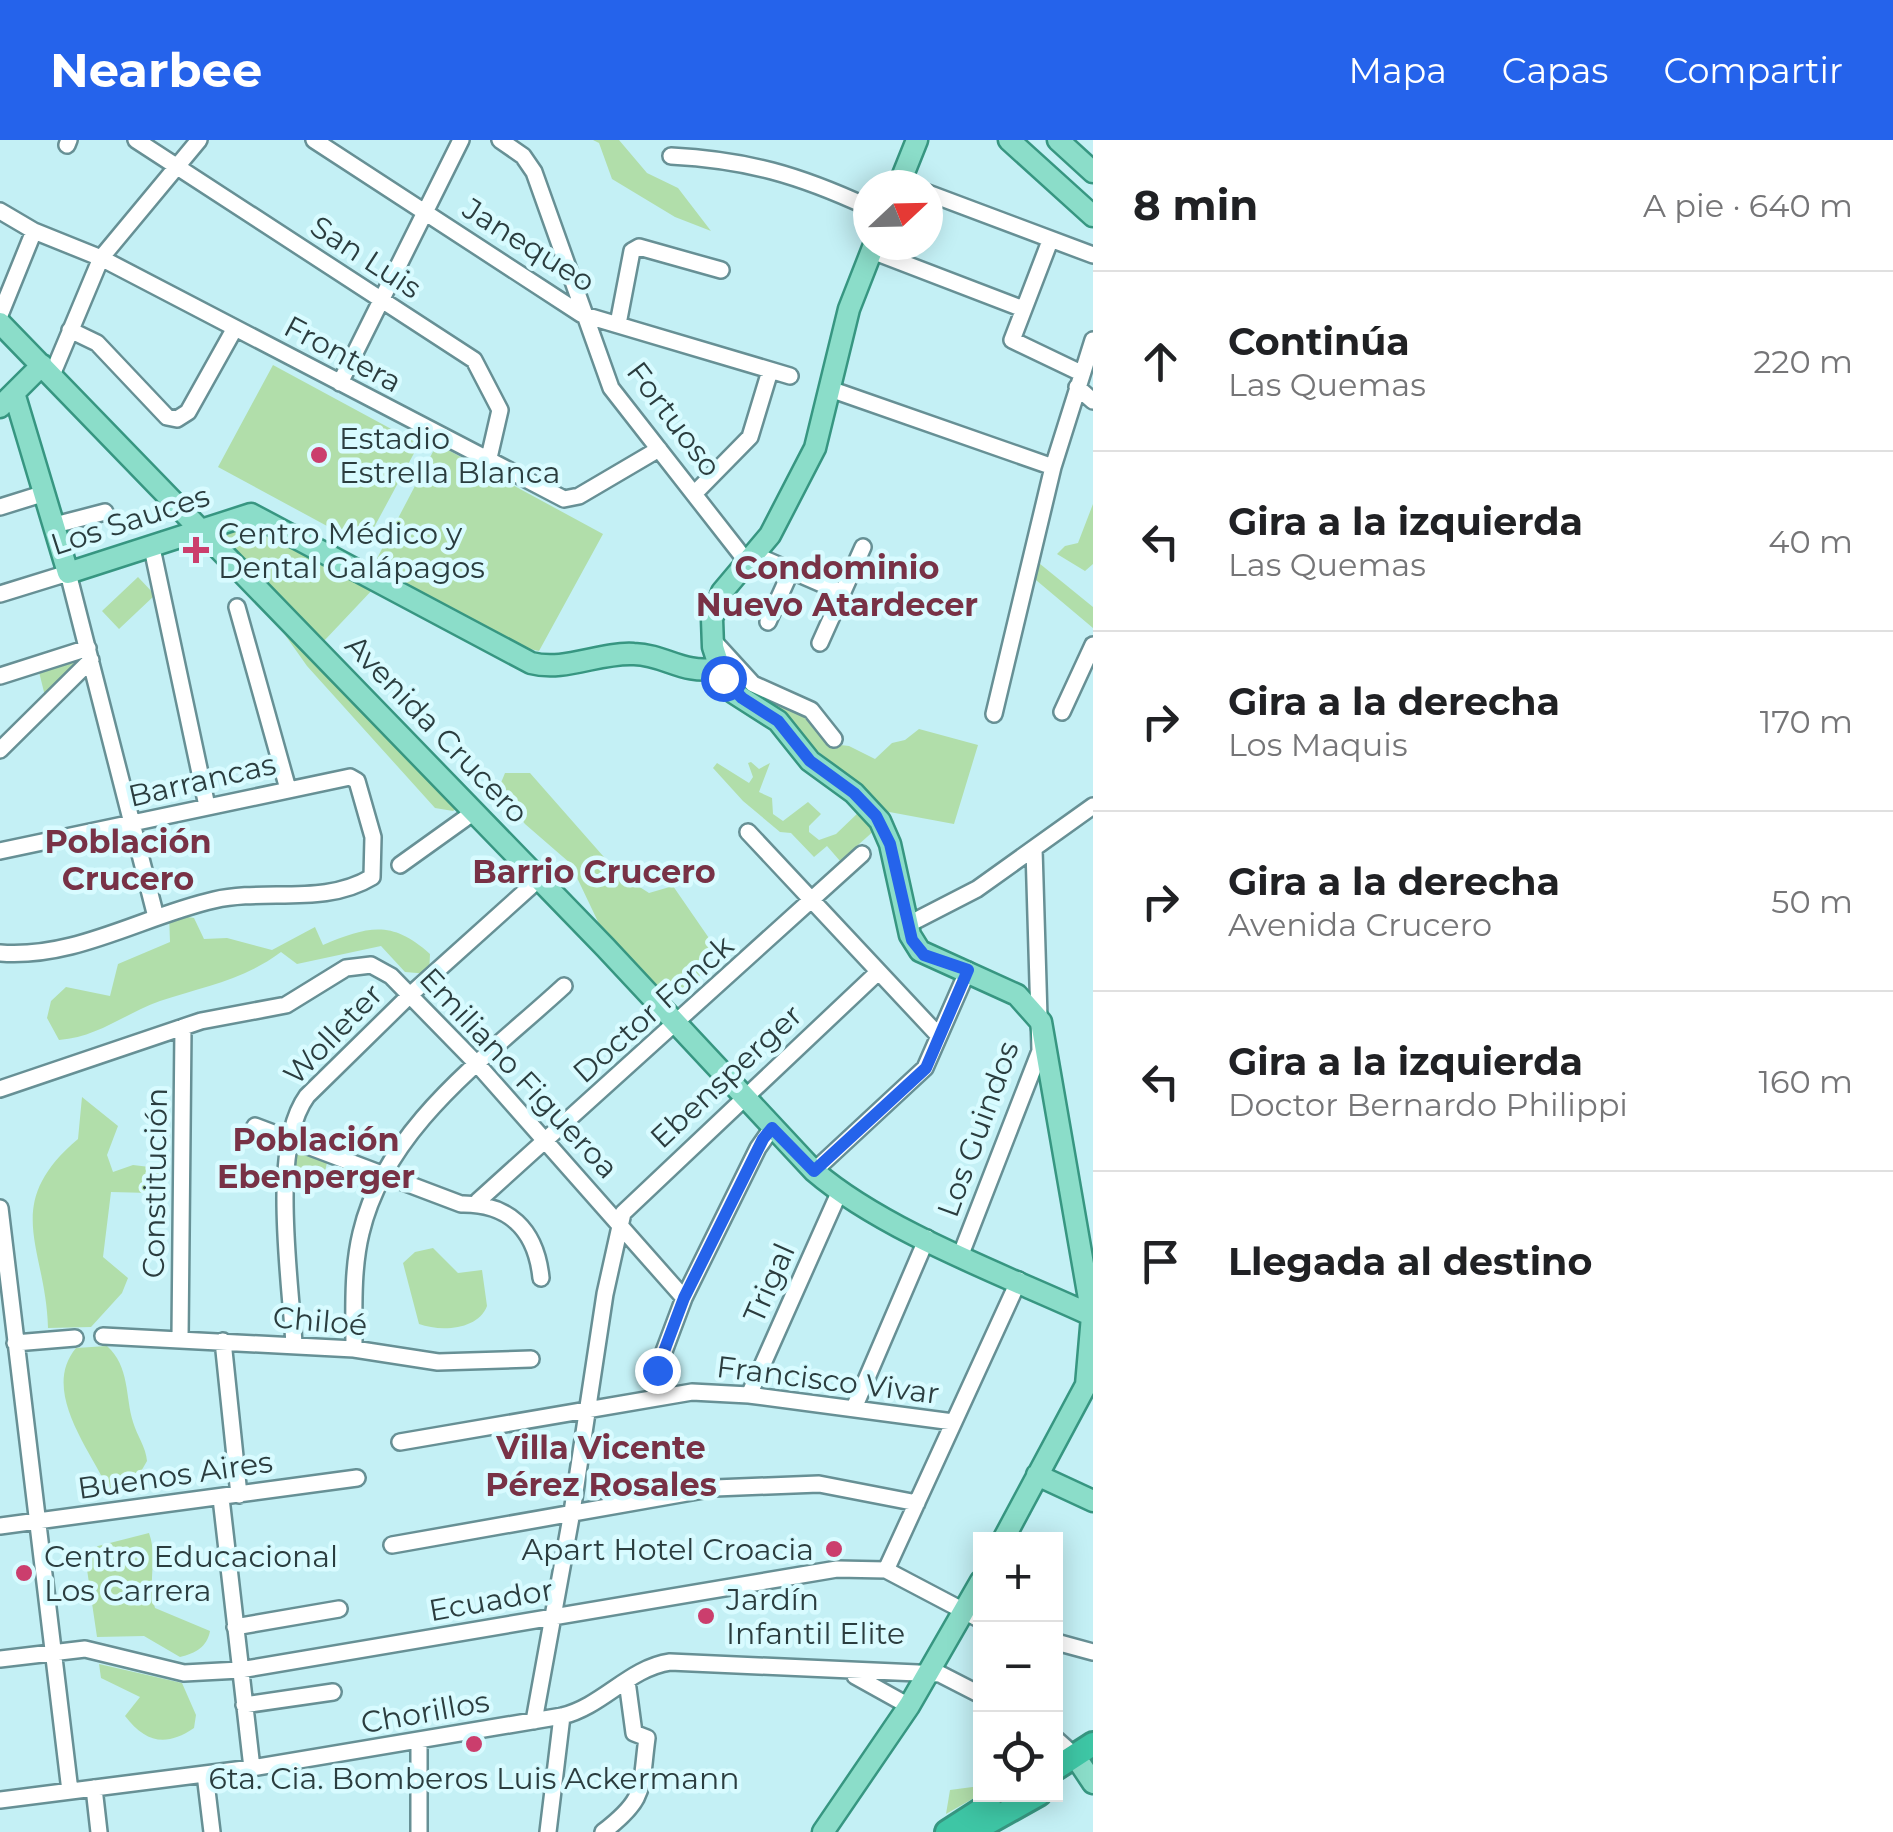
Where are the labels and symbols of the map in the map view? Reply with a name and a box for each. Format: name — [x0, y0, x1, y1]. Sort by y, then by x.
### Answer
north arrow — [853, 170, 943, 260]
street label: Janequeo — [455, 189, 602, 300]
street label: San Luis — [304, 208, 428, 306]
street label: Frontera — [278, 308, 408, 400]
street label: Fortuoso — [619, 354, 729, 484]
place label: Estadio Estrella Blanca — [339, 420, 560, 491]
marker: Estadio Estrella Blanca — [308, 444, 330, 466]
street label: Los Sauces — [46, 477, 214, 563]
place label: Centro Médico y Dental Galápagos — [218, 515, 485, 586]
marker: Centro Médico y Dental Galápagos — [183, 537, 209, 563]
district label: Condominio Nuevo Atardecer — [696, 548, 978, 624]
street label: Avenida Crucero — [338, 627, 536, 831]
route start — [701, 656, 747, 702]
street label: Barrancas — [125, 745, 279, 815]
district label: Población Crucero — [44, 822, 212, 898]
district label: Barrio Crucero — [472, 852, 716, 891]
street label: Doctor Fonck — [565, 927, 741, 1091]
street label: Emiliano Figueroa — [412, 960, 626, 1186]
street label: Wolleter — [276, 976, 390, 1092]
street label: Ebensperger — [642, 996, 810, 1156]
street label: Los Guindos — [929, 1036, 1027, 1222]
street label: Constitución — [135, 1087, 175, 1279]
district label: Población Ebenperger — [217, 1120, 415, 1196]
street label: Trigal — [735, 1238, 803, 1328]
street label: Chiloé — [271, 1298, 369, 1344]
route end — [635, 1348, 681, 1394]
street label: Francisco Vivar — [715, 1348, 941, 1412]
district label: Villa Vicente Pérez Rosales — [485, 1428, 717, 1504]
street label: Buenos Aires — [75, 1443, 275, 1507]
place label: Apart Hotel Croacia — [521, 1531, 814, 1568]
place label: Centro Educacional Los Carrera — [44, 1538, 338, 1609]
marker: Apart Hotel Croacia — [823, 1538, 845, 1560]
marker: Centro Educacional Los Carrera — [13, 1562, 35, 1584]
street label: Ecuador — [426, 1571, 556, 1629]
place label: Jardín Infantil Elite — [725, 1581, 905, 1652]
marker: Jardín Infantil Elite — [695, 1605, 717, 1627]
street label: Chorillos — [358, 1683, 492, 1741]
marker: 6ta. Cia. Bomberos Luis Ackermann — [463, 1733, 485, 1755]
place label: 6ta. Cia. Bomberos Luis Ackermann — [208, 1760, 740, 1797]

